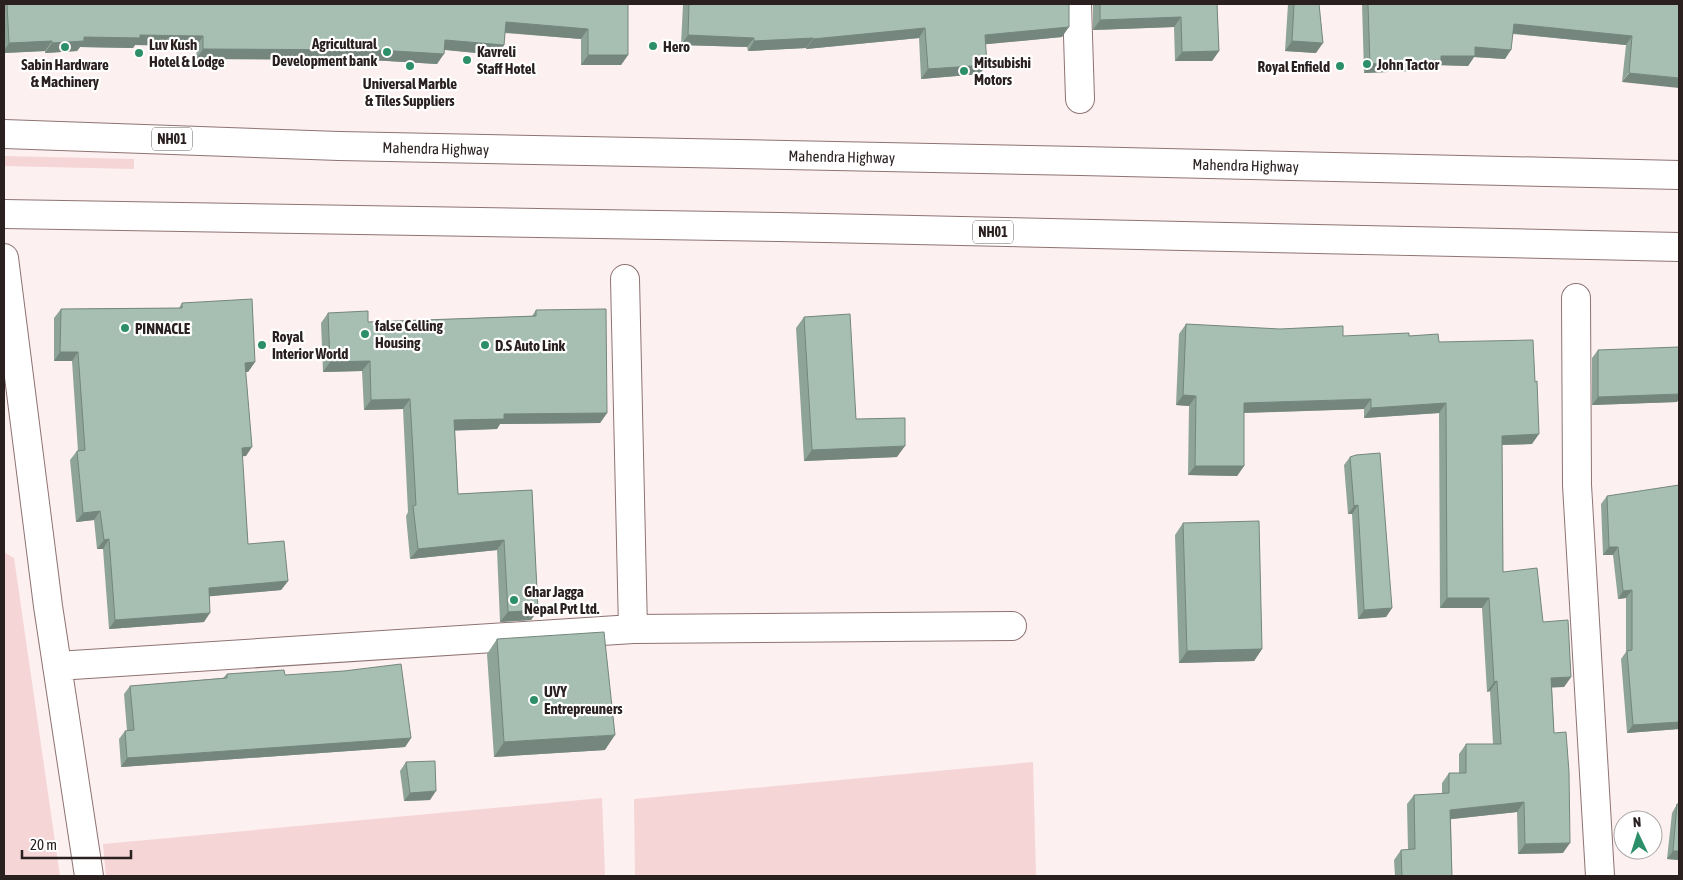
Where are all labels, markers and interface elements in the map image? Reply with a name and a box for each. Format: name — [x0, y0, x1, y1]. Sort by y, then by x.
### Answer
place label: Agricultural Development bank — [272, 35, 378, 69]
place label: Luv Kush Hotel & Lodge — [149, 36, 225, 70]
place label: Hero — [663, 38, 690, 55]
marker: Hero — [647, 40, 659, 52]
marker: Sabin Hardware & Machinery — [59, 41, 71, 53]
place label: Kavreli Staff Hotel — [477, 43, 537, 77]
marker: Agricultural Development bank — [381, 46, 393, 58]
marker: Luv Kush Hotel & Lodge — [133, 47, 145, 59]
marker: Kavreli Staff Hotel — [461, 54, 473, 66]
place label: Mitsubishi Motors — [974, 54, 1031, 88]
place label: Sabin Hardware & Machinery — [21, 56, 109, 90]
place label: John Tactor — [1376, 56, 1440, 73]
place label: Royal Enfield — [1258, 58, 1330, 75]
marker: John Tactor — [1361, 58, 1373, 70]
marker: Universal Marble & Tiles Suppliers — [404, 60, 416, 72]
marker: Royal Enfield — [1334, 60, 1346, 72]
marker: Mitsubishi Motors — [958, 65, 970, 77]
place label: Universal Marble & Tiles Suppliers — [363, 75, 457, 109]
road number: NH01 — [152, 128, 192, 150]
street label: Mahendra Highway — [382, 138, 489, 158]
street label: Mahendra Highway — [788, 147, 895, 166]
street label: Mahendra Highway — [1192, 155, 1299, 175]
road number: NH01 — [973, 220, 1013, 243]
place label: false Celling Housing — [374, 317, 443, 351]
place label: PINNACLE — [135, 320, 191, 337]
marker: PINNACLE — [119, 322, 131, 334]
place label: Royal Interior World — [272, 328, 348, 362]
marker: false Celling Housing — [359, 328, 371, 340]
place label: D.S Auto Link — [495, 337, 566, 354]
marker: Royal Interior World — [256, 339, 268, 351]
marker: D.S Auto Link — [479, 339, 491, 351]
place label: Ghar Jagga Nepal Pvt Ltd. — [524, 583, 600, 617]
marker: Ghar Jagga Nepal Pvt Ltd. — [508, 594, 520, 606]
place label: UVY Entrepreuners — [544, 683, 623, 717]
marker: UVY Entrepreuners — [528, 694, 540, 706]
north arrow — [1613, 810, 1663, 860]
text: N — [1632, 814, 1642, 830]
scale bar — [22, 828, 131, 860]
text: 20 m — [30, 836, 57, 853]

